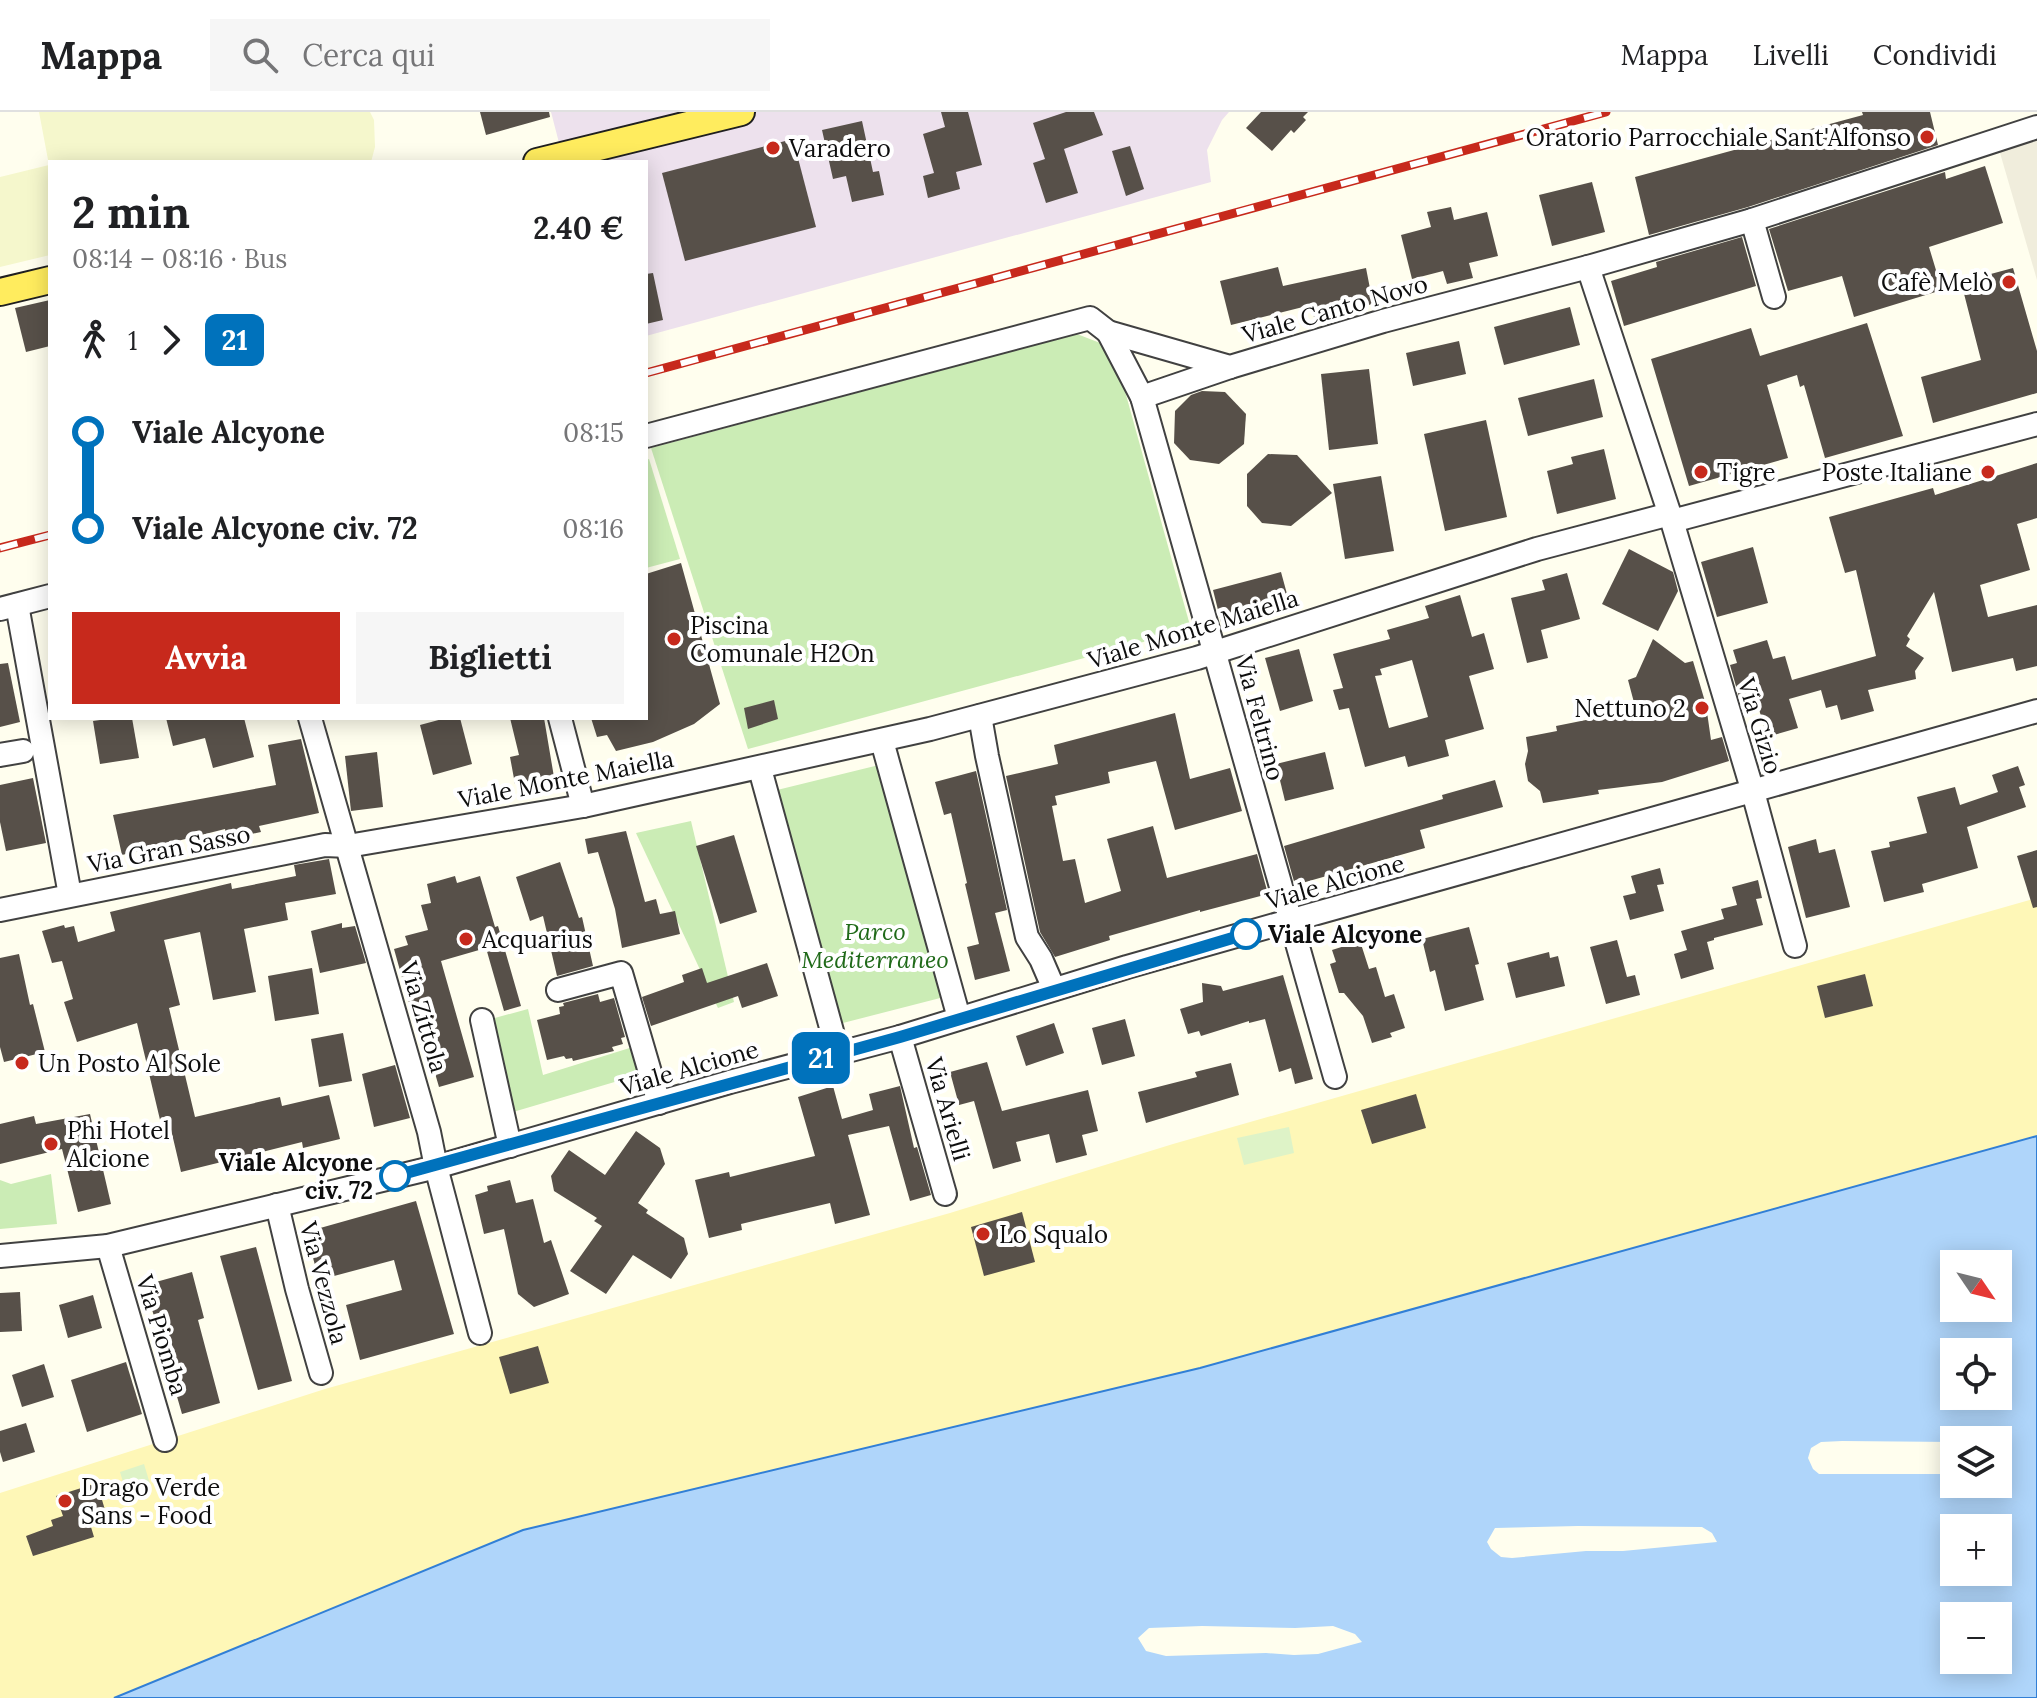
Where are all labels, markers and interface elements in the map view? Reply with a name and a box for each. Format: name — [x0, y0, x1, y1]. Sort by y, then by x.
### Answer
search box — [210, 19, 770, 91]
text: Mappa — [40, 31, 162, 79]
icon: search — [238, 33, 282, 77]
text: Cerca qui — [302, 36, 435, 74]
text: Mappa — [1620, 37, 1708, 73]
text: Livelli — [1752, 37, 1829, 73]
text: Condividi — [1873, 37, 1997, 73]
place label: Oratorio Parrocchiale Sant'Alfonso — [1526, 122, 1911, 153]
marker: Oratorio Parrocchiale Sant'Alfonso — [1918, 128, 1936, 146]
place label: Varadero — [788, 133, 891, 164]
marker: Varadero — [764, 139, 782, 157]
text: 2 min — [72, 184, 190, 240]
text: 2.40 € — [533, 209, 624, 247]
text: 08:14 – 08:16 · Bus — [72, 242, 287, 275]
place label: Cafè Melò — [1881, 267, 1993, 298]
street label: Viale Canto Novo — [1238, 268, 1431, 351]
marker: Cafè Melò — [2000, 273, 2018, 291]
icon: walk — [72, 318, 116, 362]
icon: forward — [149, 318, 193, 362]
text: 21 — [221, 322, 248, 358]
text: 1 — [128, 324, 137, 357]
text: Viale Alcyone — [132, 413, 325, 451]
text: 08:15 — [563, 416, 624, 449]
place label: Tigre — [1717, 457, 1776, 488]
place label: Poste Italiane — [1821, 457, 1972, 488]
marker: Tigre — [1692, 463, 1710, 481]
marker: Poste Italiane — [1979, 463, 1997, 481]
text: Viale Alcyone civ. 72 — [132, 509, 418, 547]
text: 08:16 — [562, 512, 624, 545]
street label: Viale Monte Maiella — [1083, 582, 1302, 676]
place label: Piscina Comunale H2On — [690, 610, 875, 669]
button: Avvia — [72, 612, 340, 704]
button: Biglietti — [356, 612, 624, 704]
marker: Piscina Comunale H2On — [665, 630, 683, 648]
street label: Via Feltrino — [1228, 651, 1292, 784]
street label: Via Gizio — [1730, 673, 1789, 778]
place label: Nettuno 2 — [1574, 693, 1686, 724]
marker: Nettuno 2 — [1693, 699, 1711, 717]
street label: Viale Monte Maiella — [455, 743, 676, 815]
street label: Via Gran Sasso — [84, 818, 253, 880]
street label: Viale Alcione — [1261, 847, 1408, 917]
park label: Parco Mediterraneo — [801, 916, 949, 975]
marker: Viale Alcyone — [1231, 919, 1261, 949]
place label: Viale Alcyone — [1268, 919, 1422, 950]
place label: Acquarius — [481, 924, 593, 955]
marker: Acquarius — [457, 930, 475, 948]
street label: Via Zittola — [393, 957, 455, 1076]
line badge: 21 — [785, 1032, 857, 1084]
street label: Viale Alcione — [615, 1033, 762, 1103]
text: 21 — [808, 1040, 834, 1076]
place label: Un Posto Al Sole — [38, 1048, 221, 1079]
street label: Via Arielli — [918, 1053, 977, 1164]
marker: Un Posto Al Sole — [13, 1054, 31, 1072]
place label: Phi Hotel Alcione — [66, 1115, 170, 1174]
marker: Phi Hotel Alcione — [42, 1135, 60, 1153]
place label: Viale Alcyone civ. 72 — [219, 1147, 373, 1206]
marker: Viale Alcyone civ. 72 — [380, 1161, 410, 1191]
street label: Via Vezzola — [293, 1217, 355, 1348]
place label: Lo Squalo — [999, 1219, 1108, 1250]
marker: Lo Squalo — [974, 1225, 992, 1243]
north arrow — [1940, 1250, 2012, 1322]
map controls — [1940, 1250, 2012, 1674]
street label: Via Piomba — [129, 1270, 195, 1399]
button: locate — [1940, 1338, 2012, 1410]
button: layers — [1940, 1426, 2012, 1498]
place label: Drago Verde Sans - Food — [81, 1472, 220, 1531]
marker: Drago Verde Sans - Food — [56, 1492, 74, 1510]
button: + — [1940, 1514, 2012, 1586]
button: − — [1940, 1602, 2012, 1674]

